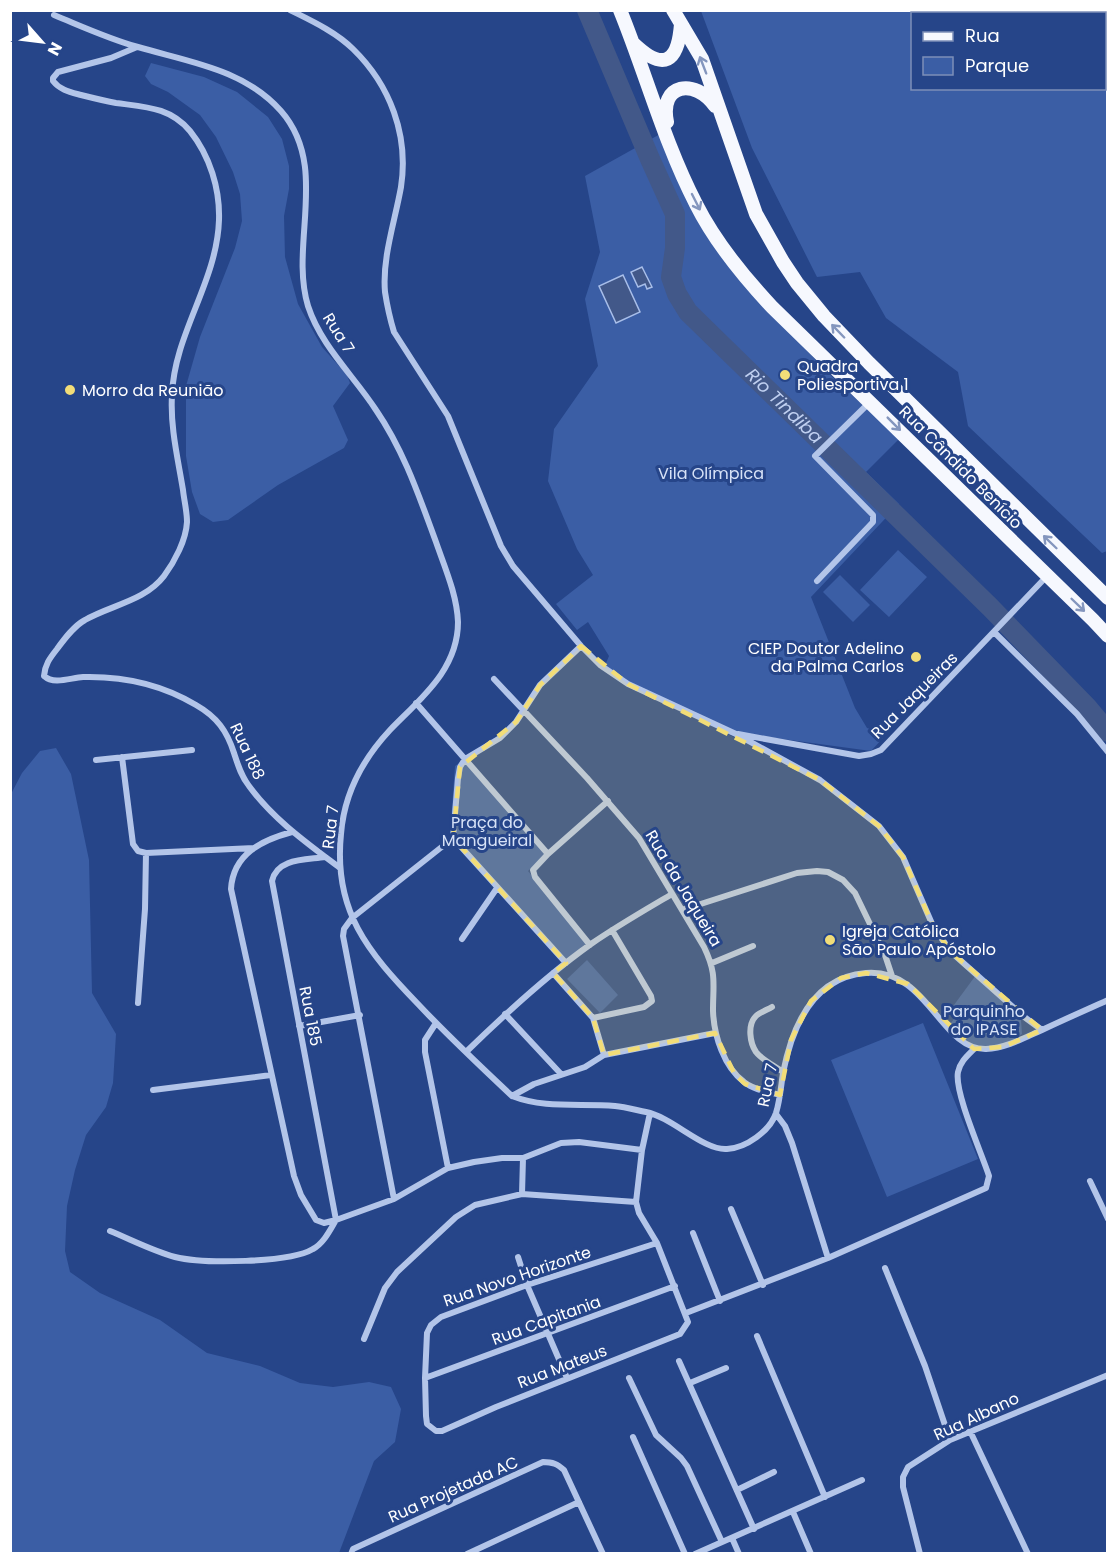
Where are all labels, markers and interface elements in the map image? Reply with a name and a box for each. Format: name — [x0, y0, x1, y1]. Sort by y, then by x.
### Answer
north arrow — [12, 12, 72, 72]
legend — [911, 12, 1106, 90]
text: Rua — [965, 23, 1000, 48]
text: N — [42, 38, 68, 60]
text: Parque — [965, 53, 1029, 78]
one-way arrow — [697, 56, 708, 75]
one-way arrow — [690, 192, 702, 210]
street label: Rua 7 — [317, 309, 360, 358]
one-way arrow — [831, 323, 845, 338]
place label: Quadra Poliesportiva 1 — [797, 355, 909, 396]
water label: Rio Tindiba — [740, 362, 829, 449]
marker: Quadra Poliesportiva 1 — [778, 368, 792, 382]
place label: Morro da Reunião — [82, 379, 224, 402]
marker: Morro da Reunião — [63, 383, 77, 397]
street label: Rua Cândido Benício — [894, 400, 1028, 534]
one-way arrow — [887, 417, 902, 432]
park label: Vila Olímpica — [658, 462, 764, 485]
one-way arrow — [1043, 535, 1058, 550]
one-way arrow — [1070, 598, 1085, 612]
place label: CIEP Doutor Adelino da Palma Carlos — [748, 637, 904, 678]
street label: Rua Jaqueiras — [866, 647, 963, 744]
marker: CIEP Doutor Adelino da Palma Carlos — [909, 650, 923, 664]
street label: Rua 188 — [224, 719, 271, 783]
street label: Rua 7 — [316, 804, 345, 850]
park label: Praça do Mangueiral — [442, 811, 532, 852]
street label: Rua da Jaqueira — [640, 826, 727, 951]
place label: Igreja Católica São Paulo Apóstolo — [842, 920, 996, 961]
marker: Igreja Católica São Paulo Apóstolo — [823, 933, 837, 947]
street label: Rua 185 — [293, 984, 328, 1048]
park label: Parquinho do IPASE — [943, 1000, 1025, 1041]
street label: Rua 7 — [752, 1061, 783, 1109]
street label: Rua Novo Horizonte — [440, 1240, 594, 1313]
street label: Rua Capitania — [488, 1290, 604, 1351]
street label: Rua Mateus — [514, 1339, 610, 1394]
street label: Rua Albano — [930, 1387, 1023, 1446]
street label: Rua Projetada AC — [385, 1450, 522, 1528]

